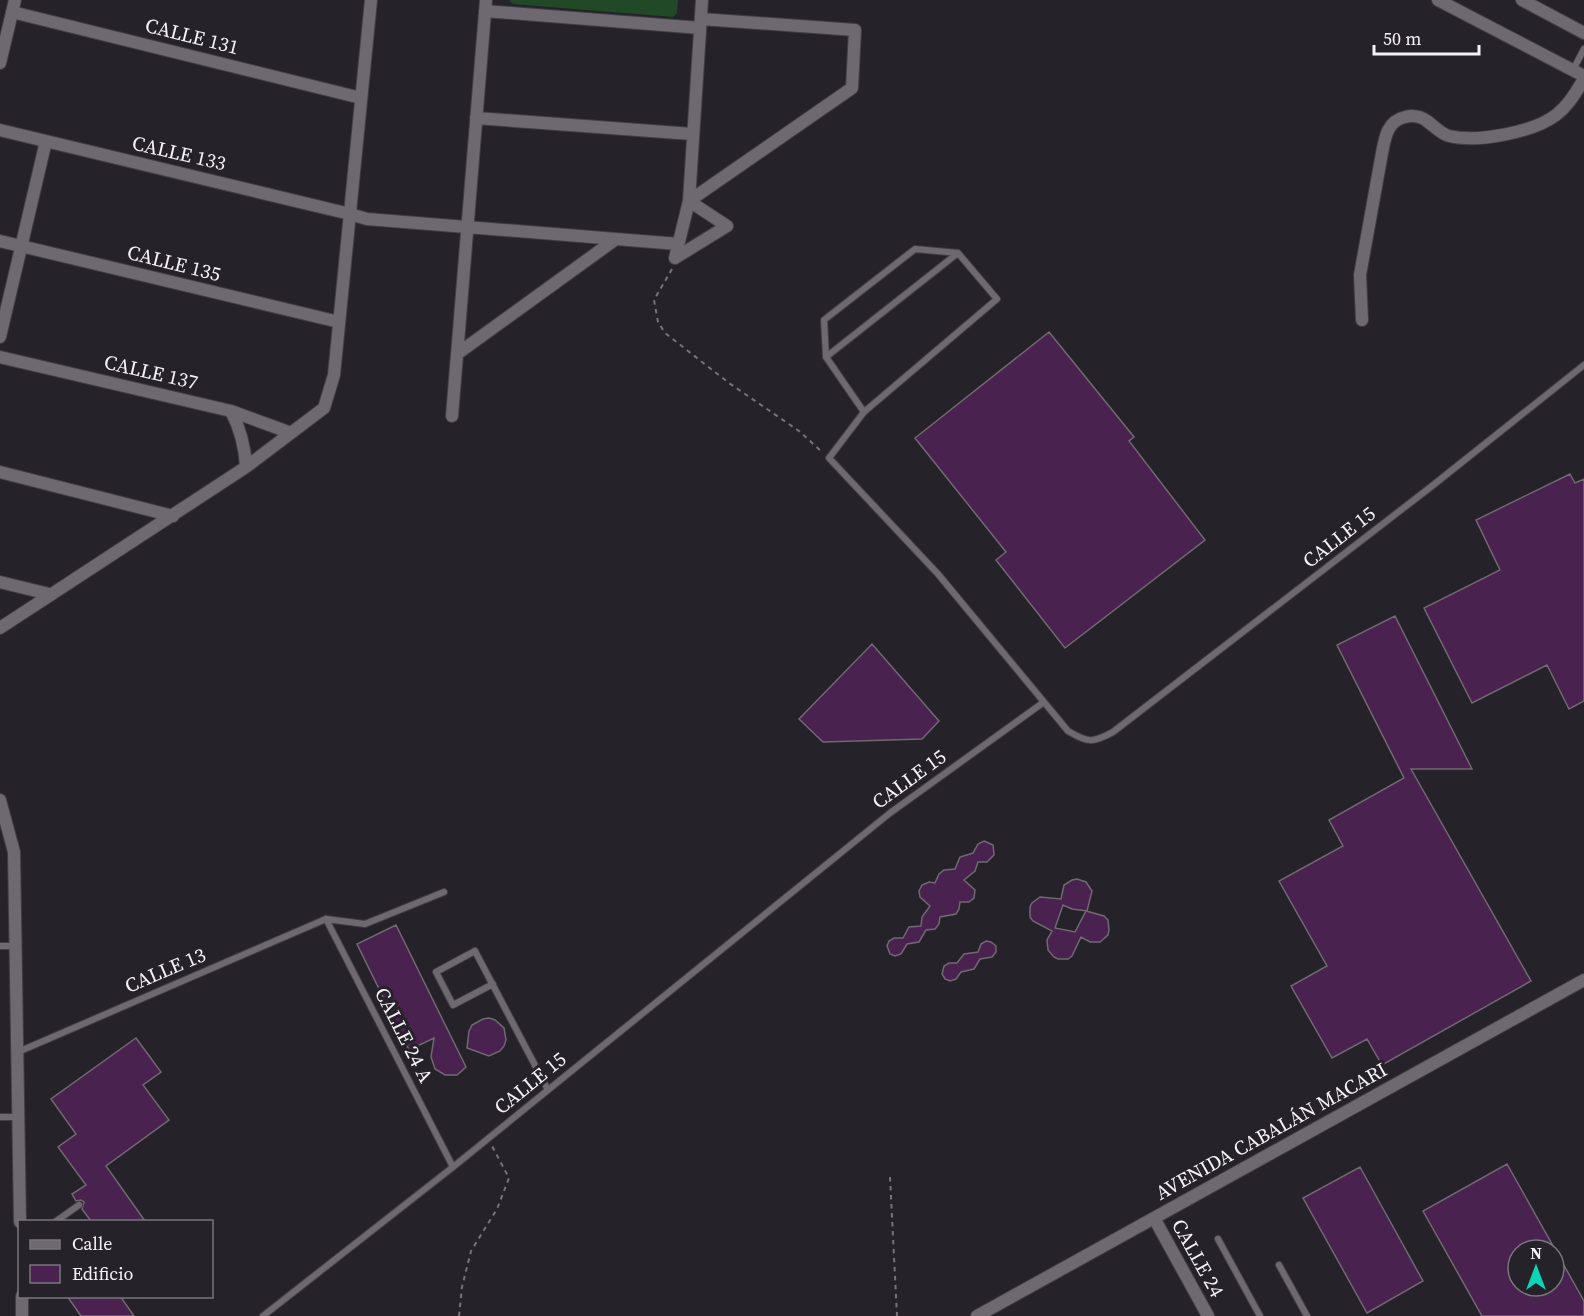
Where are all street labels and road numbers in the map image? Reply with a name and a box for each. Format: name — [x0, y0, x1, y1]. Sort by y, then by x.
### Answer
street label: CALLE 131 — [142, 11, 242, 61]
street label: CALLE 133 — [129, 129, 229, 177]
street label: CALLE 135 — [124, 238, 224, 288]
street label: CALLE 137 — [101, 348, 201, 396]
street label: CALLE 15 — [1297, 500, 1381, 574]
street label: CALLE 15 — [866, 743, 952, 815]
street label: CALLE 13 — [120, 940, 210, 1000]
street label: CALLE 24 A — [368, 983, 440, 1088]
street label: CALLE 15 — [488, 1045, 572, 1121]
street label: AVENIDA CABALÁN MACARI — [1150, 1055, 1392, 1207]
street label: CALLE 24 — [1165, 1214, 1231, 1302]

